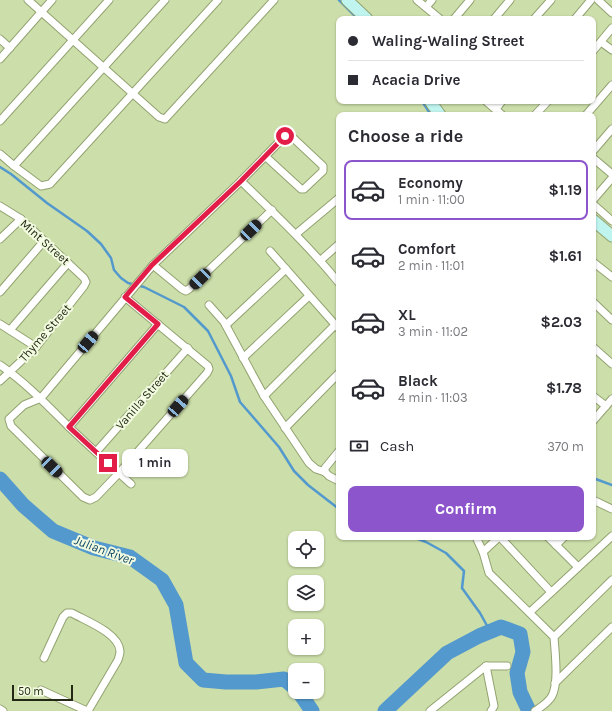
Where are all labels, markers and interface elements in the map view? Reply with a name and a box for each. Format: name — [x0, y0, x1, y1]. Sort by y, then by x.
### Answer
text: Waling-Waling Street — [372, 32, 524, 50]
text: Acacia Drive — [372, 71, 460, 89]
text: Choose a ride — [348, 125, 463, 147]
route start — [276, 127, 294, 145]
icon: car — [350, 172, 386, 208]
text: Economy — [398, 174, 463, 192]
text: $1.19 — [549, 181, 582, 199]
text: 1 min · 11:00 — [398, 192, 465, 207]
street label: Mint Street — [18, 216, 73, 268]
car — [238, 217, 264, 243]
icon: car — [350, 238, 386, 274]
text: Comfort — [398, 240, 456, 258]
text: $1.61 — [549, 247, 582, 265]
text: 2 min · 11:01 — [398, 258, 465, 273]
car — [187, 266, 213, 292]
street label: Thyme Street — [16, 301, 74, 365]
icon: car — [350, 304, 386, 340]
text: XL — [398, 306, 416, 324]
text: $2.03 — [541, 313, 582, 331]
text: 3 min · 11:02 — [398, 324, 468, 339]
car — [76, 329, 100, 355]
street label: Vanilla Street — [113, 368, 172, 432]
icon: car — [350, 370, 386, 406]
text: Black — [398, 372, 438, 390]
text: $1.78 — [546, 379, 582, 397]
text: 4 min · 11:03 — [398, 390, 468, 405]
car — [166, 393, 190, 419]
icon: cash — [348, 435, 370, 457]
text: Cash — [380, 437, 414, 455]
text: 370 m — [547, 439, 584, 454]
callout: 1 min — [122, 449, 188, 477]
car — [39, 454, 65, 480]
route end — [99, 454, 117, 472]
text: 1 min — [139, 455, 171, 470]
button: Confirm — [348, 486, 584, 532]
map controls — [288, 531, 324, 699]
button: locate — [288, 531, 324, 567]
water label: Julian River — [72, 532, 136, 568]
button: layers — [288, 575, 324, 611]
button: + — [288, 619, 324, 655]
button: − — [288, 663, 324, 699]
scale bar — [12, 683, 73, 702]
text: 50 m — [18, 685, 44, 698]

